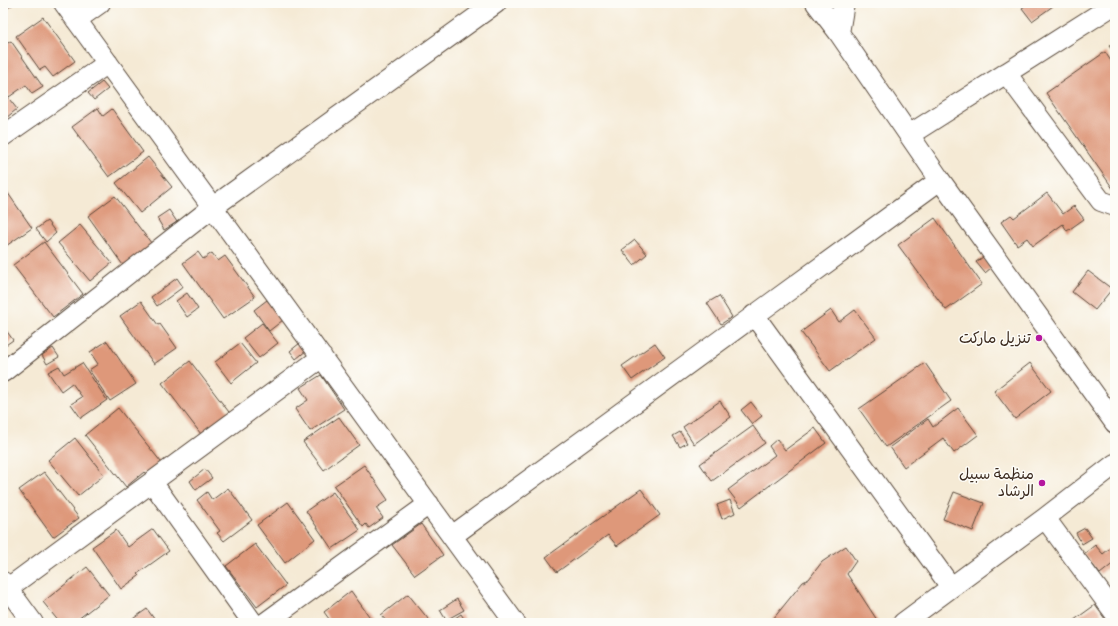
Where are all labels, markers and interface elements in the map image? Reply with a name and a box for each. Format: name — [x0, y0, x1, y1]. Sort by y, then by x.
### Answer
place label: تنزيل ماركت — [959, 327, 1032, 348]
marker: تنزيل ماركت — [1034, 333, 1044, 343]
place label: منظمة سبيل الرشاد — [959, 463, 1034, 501]
marker: منظمة سبيل الرشاد — [1037, 478, 1047, 488]

